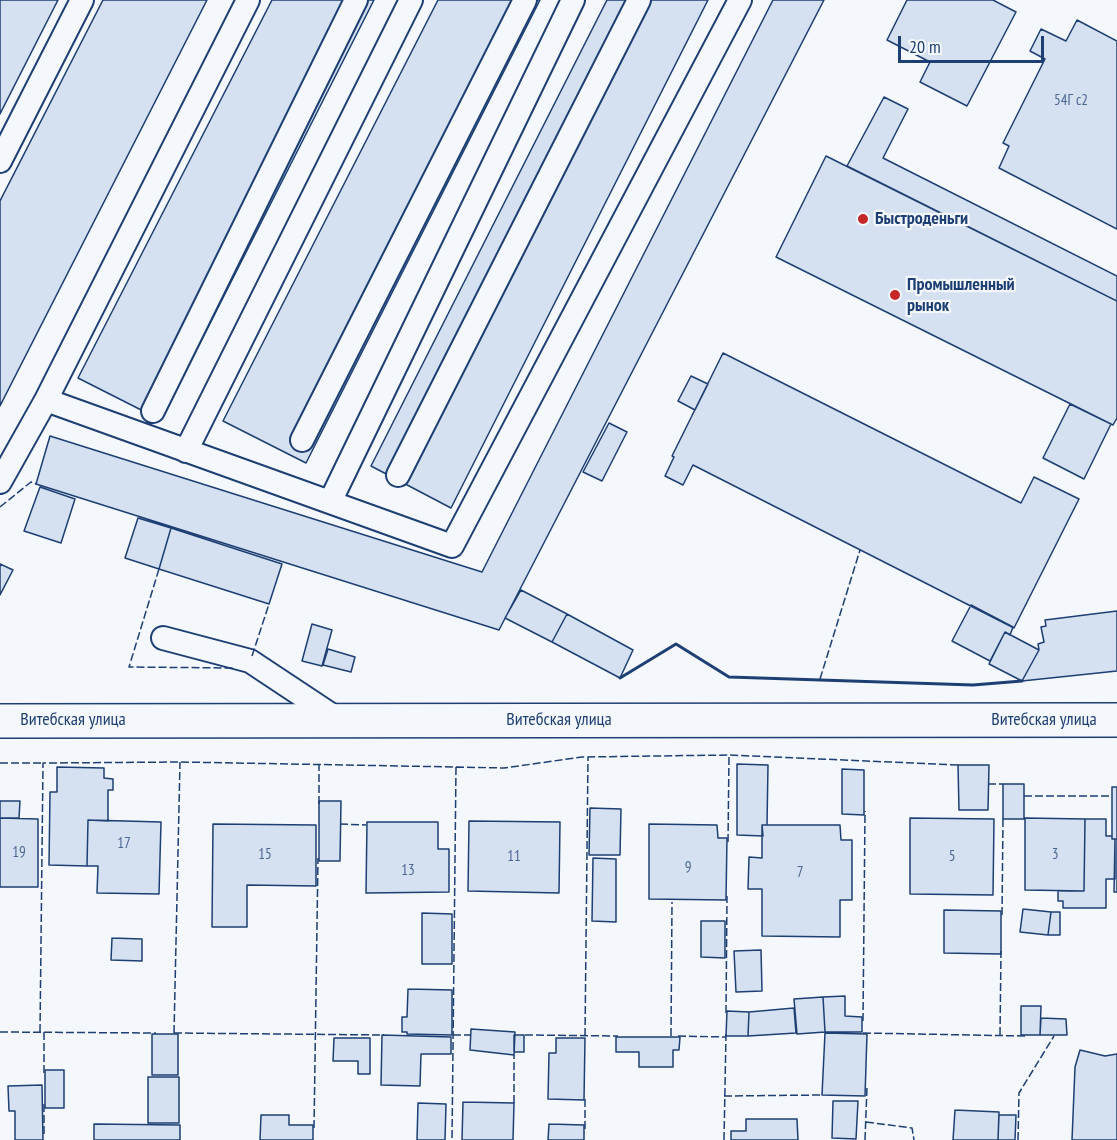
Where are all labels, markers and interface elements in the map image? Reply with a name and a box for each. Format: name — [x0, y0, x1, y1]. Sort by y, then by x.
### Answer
scale bar — [901, 24, 1046, 62]
text: 20 m — [909, 35, 941, 58]
house number: 54Г с2 — [1054, 92, 1088, 110]
place label: Быстроденьги — [875, 208, 968, 230]
marker: Быстроденьги — [856, 212, 870, 226]
place label: Промышленный рынок — [907, 274, 1015, 316]
marker: Промышленный рынок — [888, 288, 902, 302]
street label: Витебская улица — [20, 709, 126, 731]
street label: Витебская улица — [506, 709, 612, 731]
street label: Витебская улица — [991, 709, 1097, 731]
house number: 17 — [117, 835, 131, 853]
house number: 19 — [12, 844, 26, 862]
house number: 15 — [258, 846, 272, 864]
house number: 3 — [1052, 846, 1058, 864]
house number: 11 — [507, 848, 521, 866]
house number: 5 — [949, 848, 955, 866]
house number: 9 — [685, 859, 691, 877]
house number: 13 — [401, 862, 415, 880]
house number: 7 — [797, 864, 803, 882]

